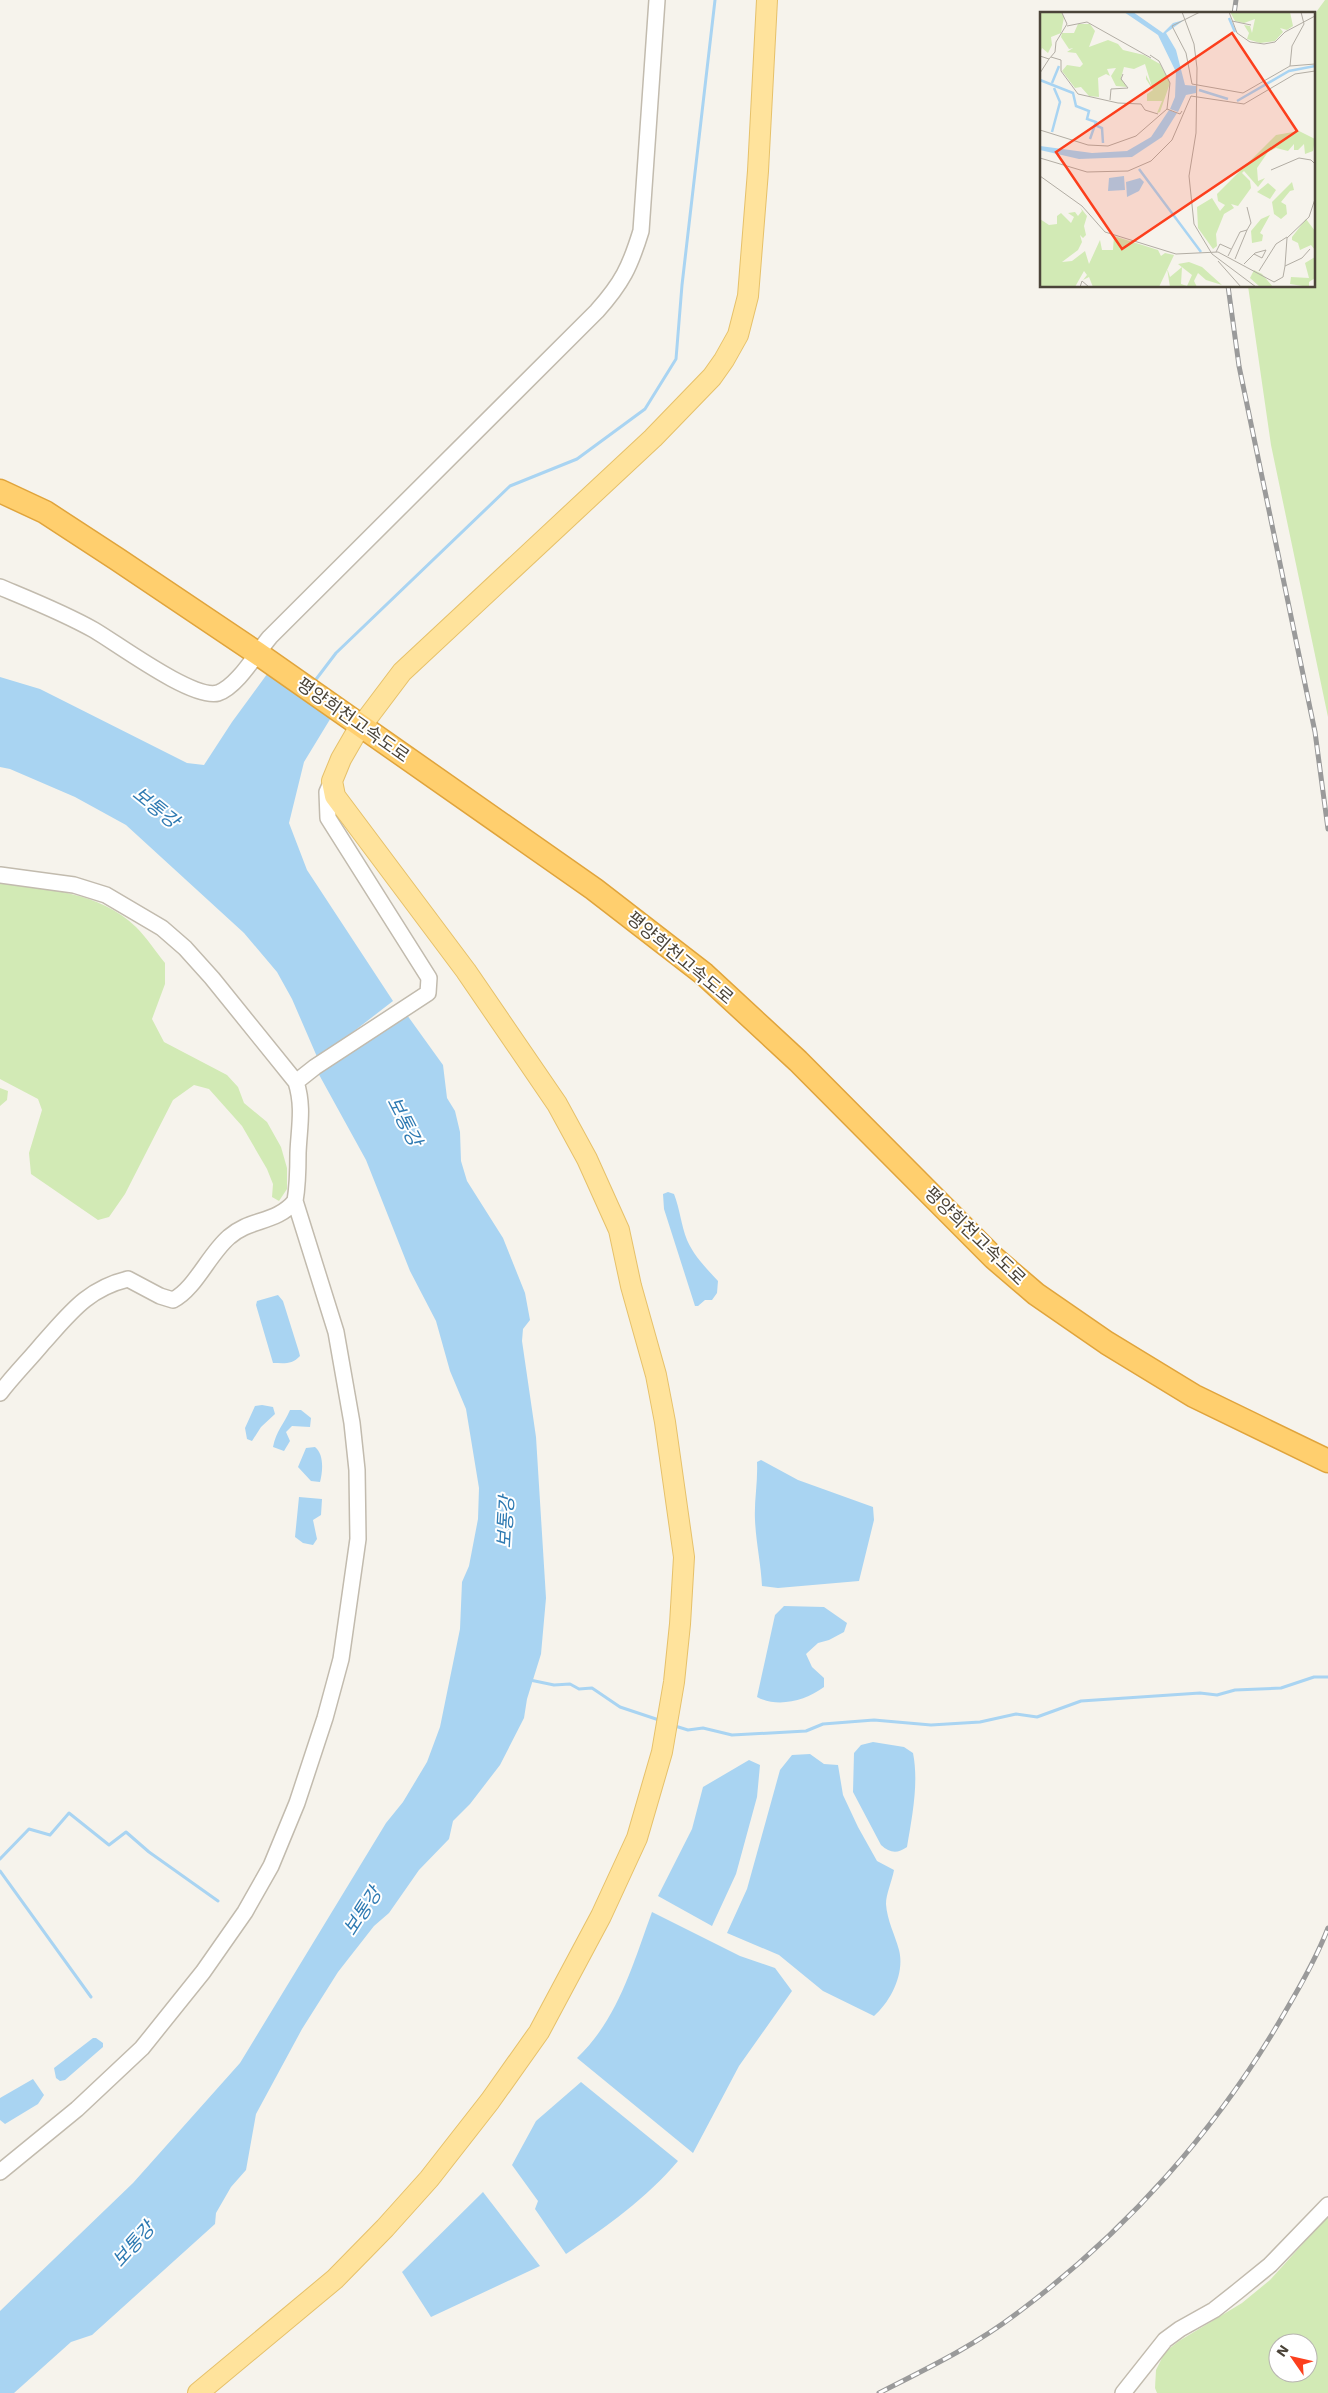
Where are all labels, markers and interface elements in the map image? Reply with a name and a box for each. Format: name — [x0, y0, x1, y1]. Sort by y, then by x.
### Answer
inset map — [1040, 12, 1316, 288]
street label: 평양희천고속도로 — [293, 673, 414, 766]
water label: 보통강 — [128, 782, 185, 834]
street label: 평양희천고속도로 — [623, 907, 738, 1008]
water label: 보통강 — [382, 1093, 428, 1152]
street label: 평양희천고속도로 — [920, 1182, 1030, 1289]
water label: 보통강 — [493, 1493, 518, 1549]
water label: 보통강 — [338, 1881, 388, 1940]
water label: 보통강 — [107, 2215, 161, 2272]
north arrow — [1268, 2333, 1318, 2383]
text: N — [1273, 2342, 1292, 2360]

